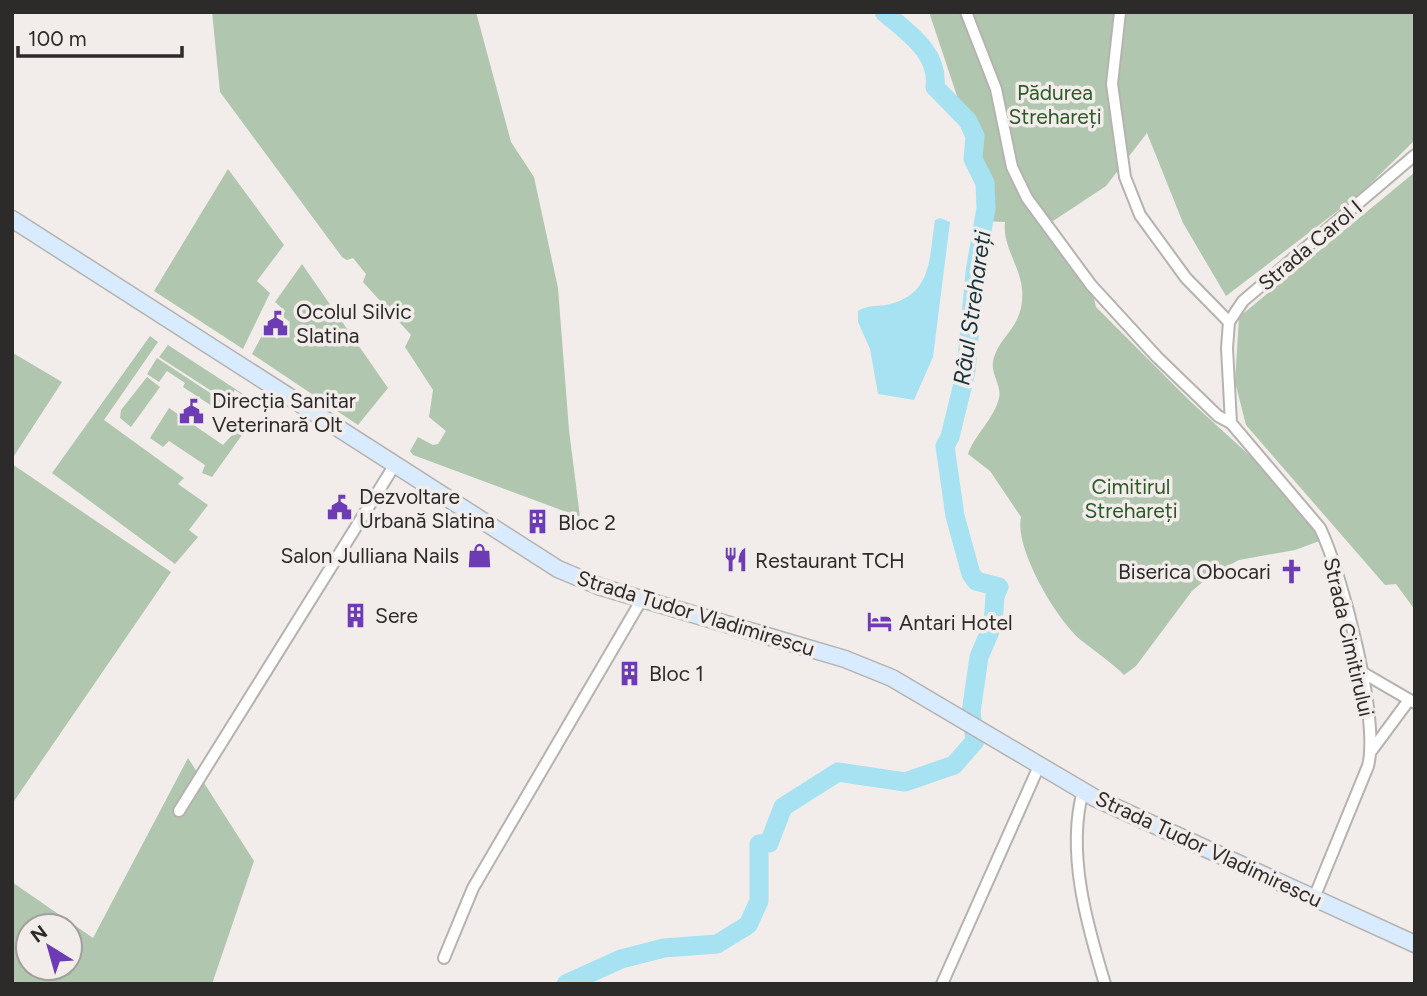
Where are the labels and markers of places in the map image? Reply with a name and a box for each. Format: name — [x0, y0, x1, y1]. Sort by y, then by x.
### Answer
place label: Ocolul Silvic Slatina — [296, 299, 412, 348]
public building icon: Ocolul Silvic Slatina — [262, 309, 290, 337]
place label: Direcția Sanitar Veterinară Olt — [212, 388, 356, 437]
public building icon: Direcția Sanitar Veterinară Olt — [178, 398, 206, 426]
place label: Dezvoltare Urbană Slatina — [359, 484, 495, 533]
public building icon: Dezvoltare Urbană Slatina — [325, 494, 353, 522]
building icon: Bloc 2 — [524, 508, 552, 536]
place label: Bloc 2 — [558, 510, 616, 535]
shop icon: Salon Julliana Nails — [465, 541, 493, 569]
place label: Salon Julliana Nails — [280, 543, 459, 568]
restaurant icon: Restaurant TCH — [721, 546, 749, 574]
place label: Restaurant TCH — [755, 548, 905, 573]
church icon: Biserica Obocari — [1277, 557, 1305, 585]
place label: Biserica Obocari — [1118, 559, 1271, 584]
building icon: Sere — [341, 601, 369, 629]
place label: Sere — [375, 603, 418, 628]
hotel icon: Antari Hotel — [865, 608, 893, 636]
place label: Antari Hotel — [899, 610, 1013, 635]
building icon: Bloc 1 — [615, 659, 643, 687]
place label: Bloc 1 — [649, 661, 704, 686]

